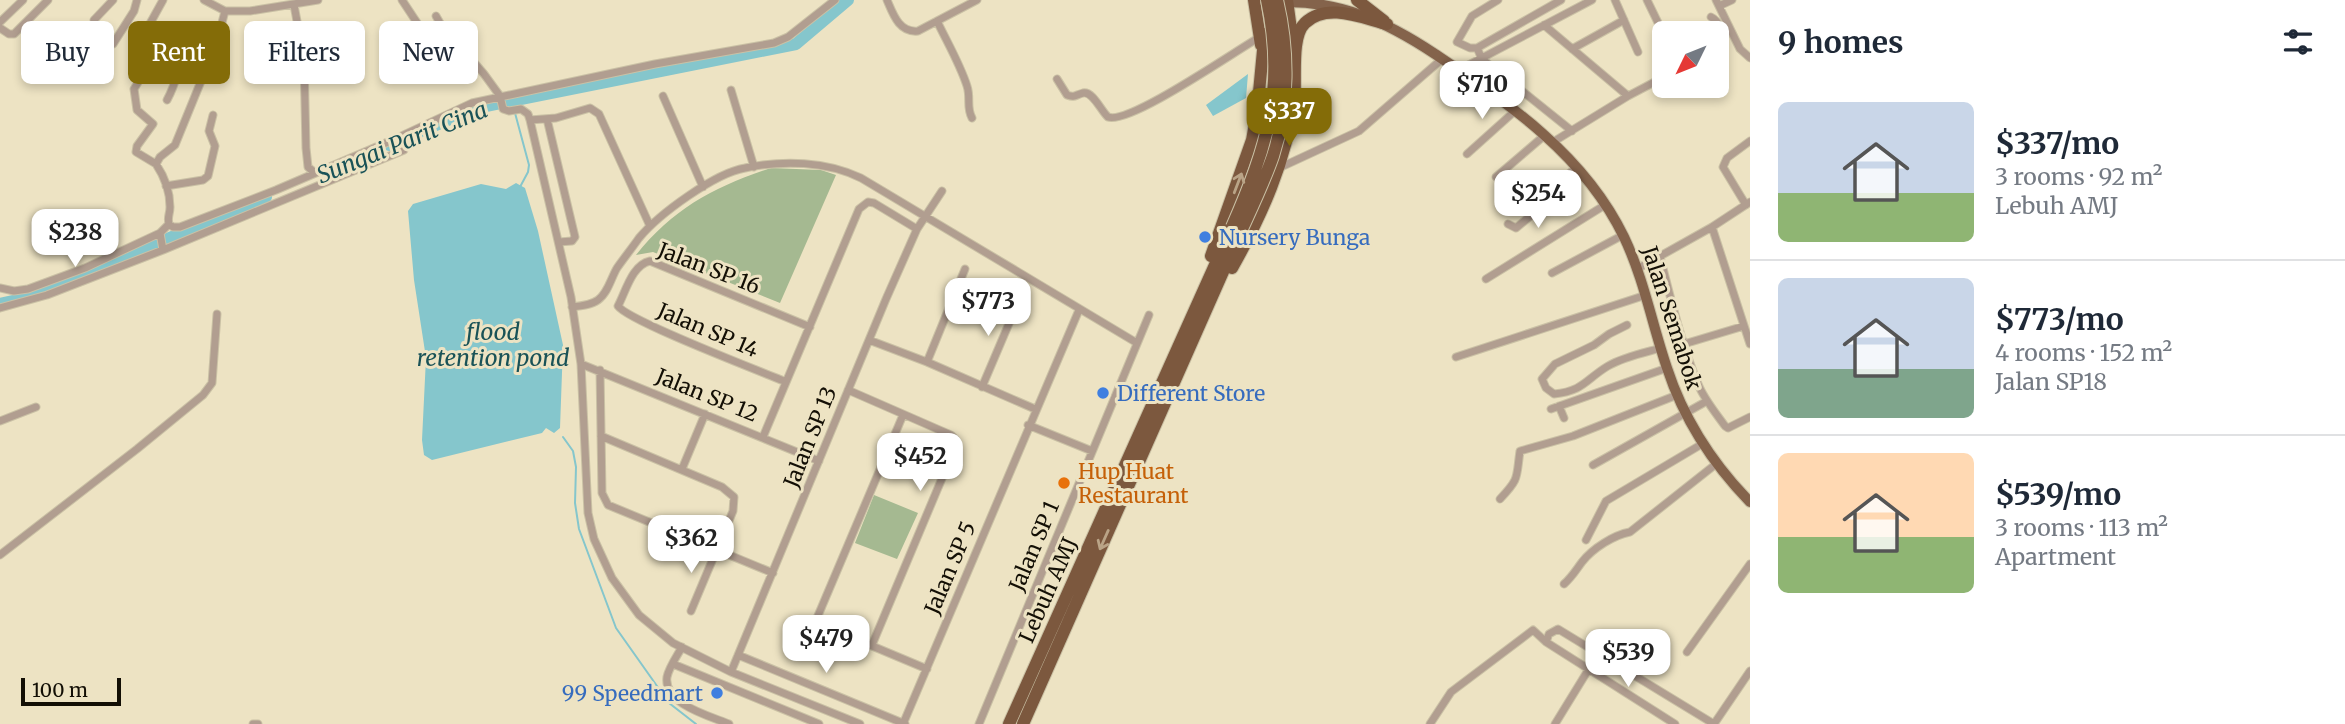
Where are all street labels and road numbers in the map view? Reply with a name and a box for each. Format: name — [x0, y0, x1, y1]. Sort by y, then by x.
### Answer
street label: Jalan SP 16 — [653, 236, 764, 300]
street label: Jalan Semabok — [1636, 242, 1708, 394]
street label: Jalan SP 14 — [653, 296, 763, 363]
street label: Jalan SP 12 — [651, 362, 762, 428]
street label: Jalan SP 13 — [777, 382, 843, 492]
street label: Jalan SP 1 — [1003, 497, 1065, 596]
street label: Jalan SP 5 — [918, 518, 982, 619]
street label: Lebuh AMJ — [1013, 533, 1083, 647]

